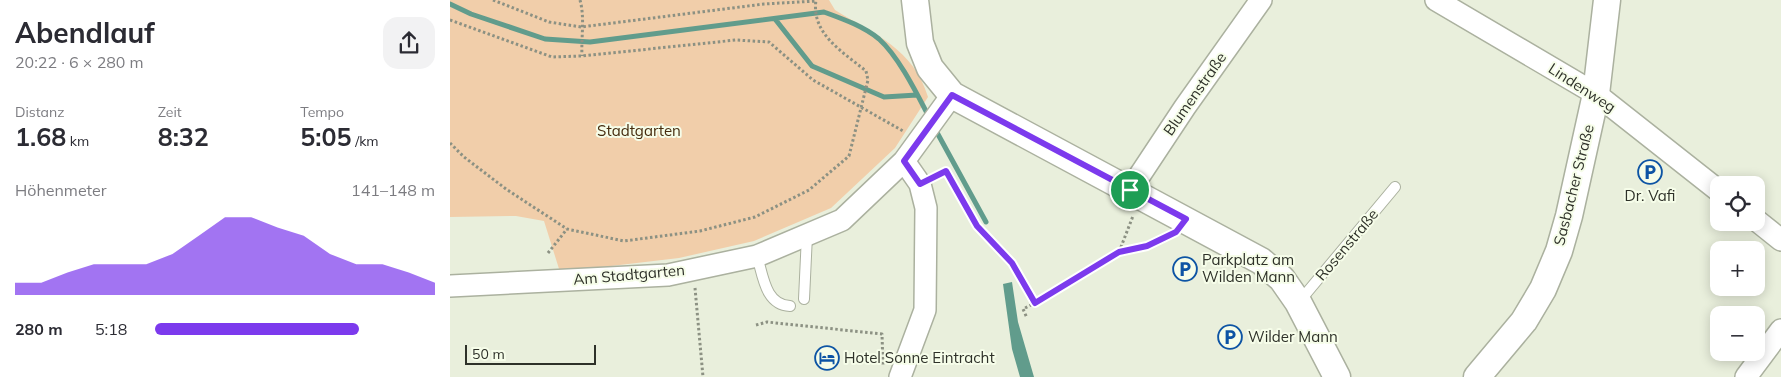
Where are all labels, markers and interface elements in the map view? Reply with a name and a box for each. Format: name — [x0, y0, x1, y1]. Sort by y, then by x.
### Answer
text: Abendlauf — [15, 15, 155, 50]
button: share — [383, 17, 435, 69]
street label: Blumenstraße — [1159, 48, 1230, 139]
text: 20:22 · 6 × 280 m — [15, 52, 144, 72]
street label: Lindenweg — [1545, 59, 1620, 116]
text: Distanz — [15, 103, 64, 121]
text: Zeit — [158, 103, 182, 121]
text: Tempo — [300, 103, 344, 121]
text: 1.68 — [15, 121, 66, 152]
text: 8:32 — [158, 121, 209, 152]
text: 5:05 — [300, 121, 352, 152]
park label: Stadtgarten — [597, 121, 681, 140]
street label: Sasbacher Straße — [1549, 122, 1598, 247]
text: km — [66, 132, 89, 150]
text: /km — [352, 132, 379, 150]
parking icon: Dr. Vafi — [1637, 159, 1663, 185]
pin — [1109, 169, 1151, 211]
icon: arrive — [1116, 176, 1144, 204]
map controls — [1710, 176, 1765, 361]
button: locate — [1710, 176, 1765, 231]
text: Höhenmeter — [15, 180, 107, 200]
text: 141–148 m — [351, 180, 435, 200]
place label: Dr. Vafi — [1625, 186, 1675, 205]
street label: Rosenstraße — [1311, 205, 1382, 284]
button: + — [1710, 241, 1765, 296]
place label: Parkplatz am Wilden Mann — [1202, 250, 1295, 286]
parking icon: Parkplatz am Wilden Mann — [1172, 256, 1198, 282]
street label: Am Stadtgarten — [572, 260, 686, 289]
button: − — [1710, 306, 1765, 361]
text: 280 m — [15, 319, 63, 339]
text: 5:18 — [95, 319, 127, 339]
parking icon: Wilder Mann — [1217, 324, 1243, 350]
place label: Wilder Mann — [1248, 327, 1338, 346]
scale bar — [465, 342, 596, 365]
text: 50 m — [472, 345, 505, 363]
hotel icon: Hotel Sonne Eintracht — [814, 345, 840, 371]
place label: Hotel Sonne Eintracht — [844, 348, 995, 367]

